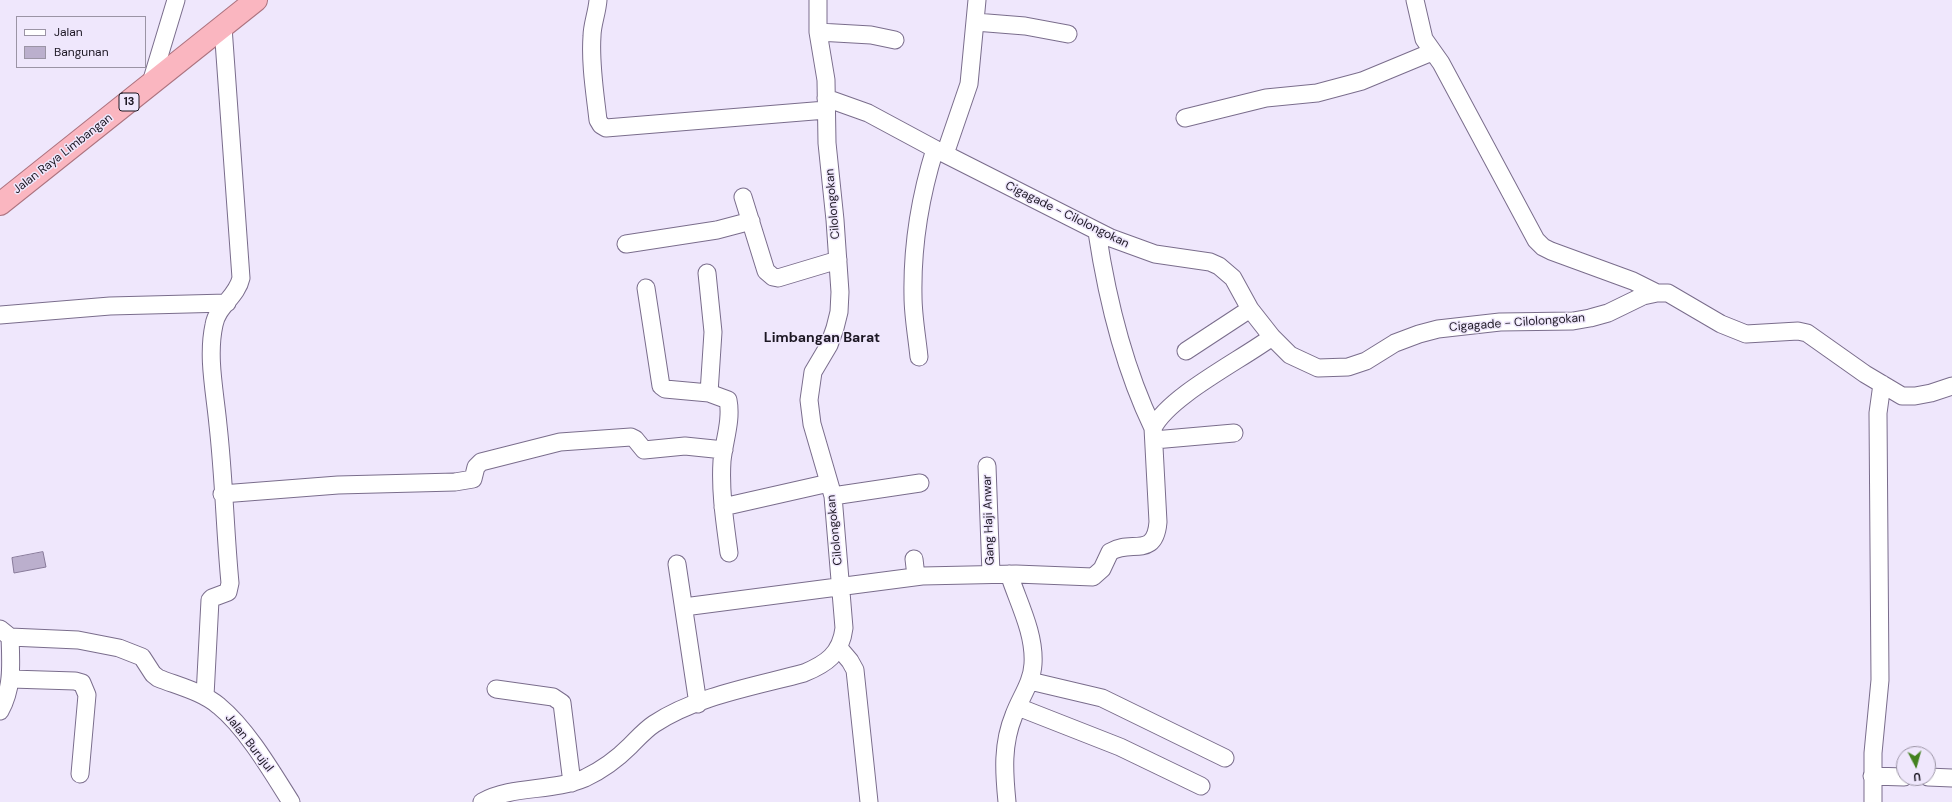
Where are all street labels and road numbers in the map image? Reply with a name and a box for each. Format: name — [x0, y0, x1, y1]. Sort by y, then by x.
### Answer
road number: 13 — [119, 93, 139, 111]
street label: Jalan Raya Limbangan — [10, 111, 116, 197]
street label: Cilolongokan — [823, 168, 843, 240]
street label: Cigagade - Cilolongokan — [1003, 179, 1131, 251]
street label: Cigagade - Cilolongokan — [1449, 311, 1585, 335]
street label: Gang Haji Anwar — [980, 474, 998, 566]
street label: Cilolongokan — [824, 494, 846, 566]
street label: Jalan Burujul — [222, 711, 276, 775]

